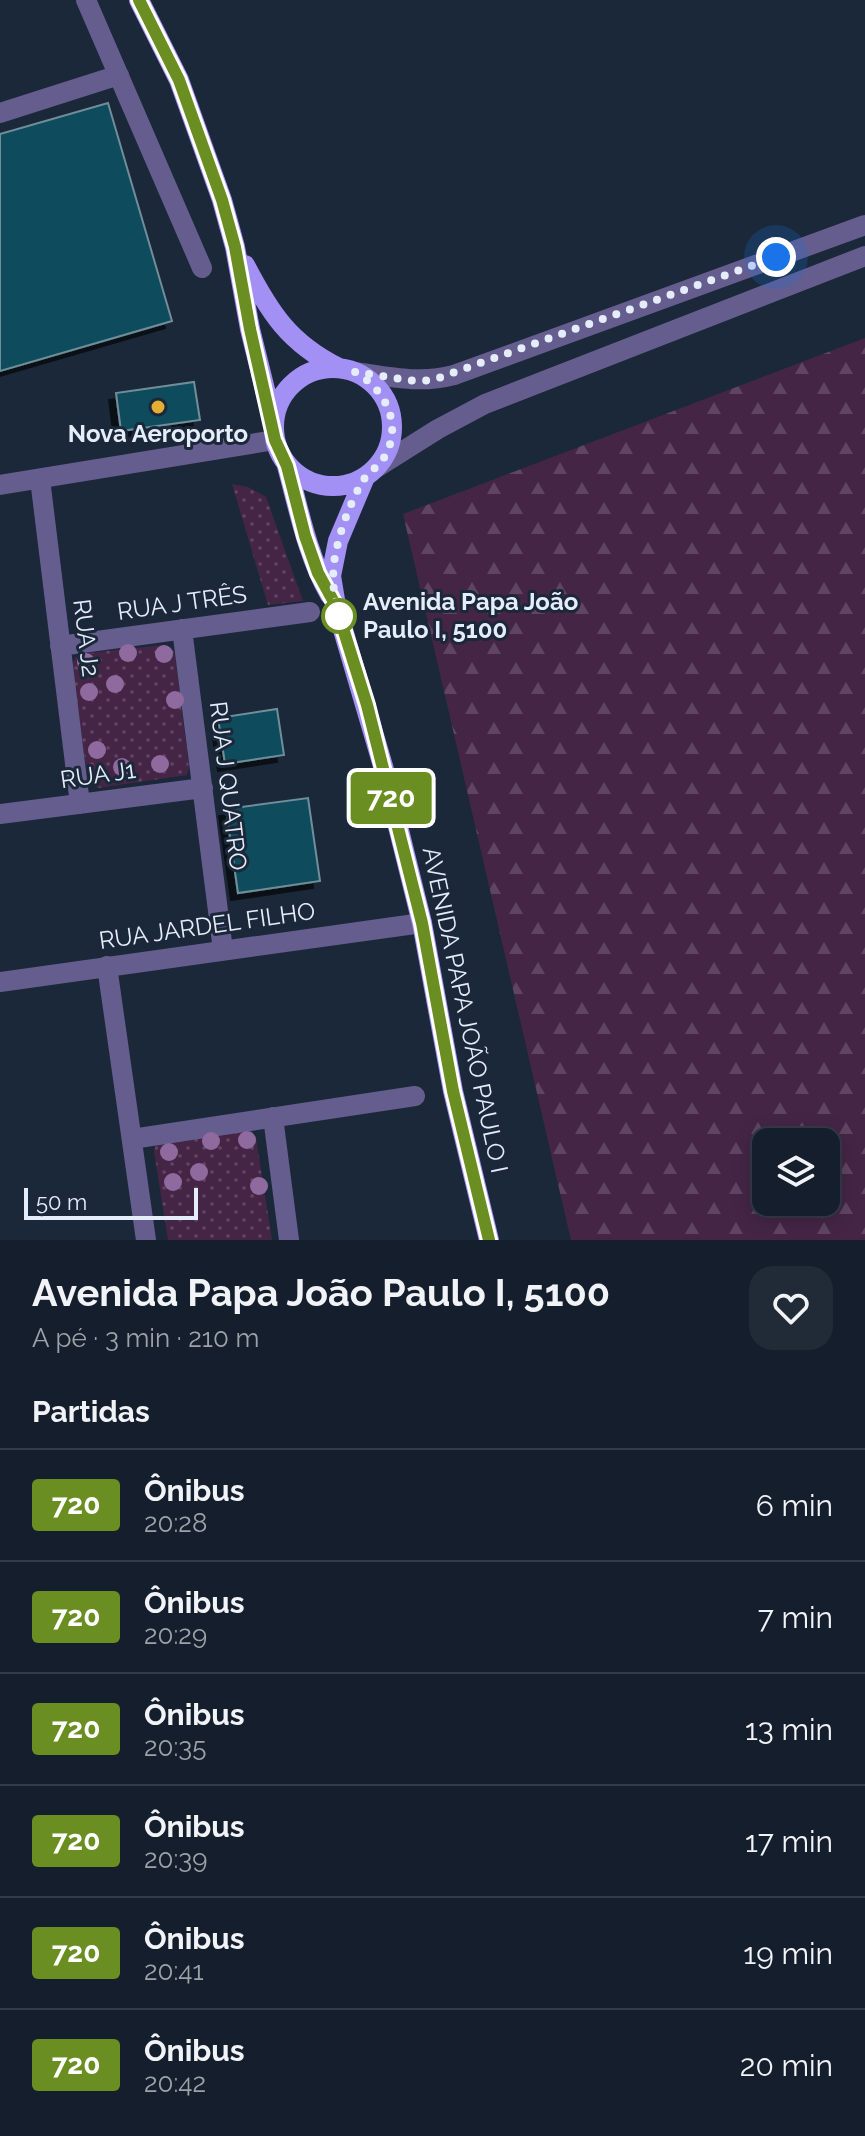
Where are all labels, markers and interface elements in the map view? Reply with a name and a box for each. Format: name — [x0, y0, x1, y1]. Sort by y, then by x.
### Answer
your location — [756, 237, 796, 277]
marker: Nova Aeroporto — [149, 398, 167, 416]
place label: Nova Aeroporto — [68, 419, 248, 448]
street label: RUA J TRÊS — [115, 579, 249, 626]
place label: Avenida Papa João Paulo I, 5100 — [363, 587, 578, 644]
street label: RUA J2 — [67, 597, 106, 678]
marker: Avenida Papa João Paulo I, 5100 — [322, 599, 356, 633]
street label: RUA J QUATRO — [204, 700, 253, 872]
street label: RUA J1 — [58, 755, 138, 794]
line badge: 720 — [345, 772, 437, 824]
text: 720 — [367, 781, 415, 814]
street label: AVENIDA PAPA JOÃO PAULO I — [417, 844, 514, 1176]
street label: RUA JARDEL FILHO — [97, 896, 317, 955]
map controls — [752, 1128, 840, 1216]
button: layers — [752, 1128, 840, 1216]
scale bar — [24, 1184, 198, 1220]
text: 50 m — [36, 1189, 87, 1215]
button: heart — [749, 1266, 833, 1350]
text: Avenida Papa João Paulo I, 5100 — [32, 1270, 610, 1315]
text: A pé · 3 min · 210 m — [32, 1323, 259, 1353]
text: Partidas — [32, 1394, 150, 1429]
text: Ônibus — [144, 1473, 245, 1508]
text: 720 — [52, 1488, 100, 1521]
text: 6 min — [756, 1488, 833, 1523]
text: 20:28 — [144, 1508, 207, 1538]
text: Ônibus — [144, 1585, 245, 1620]
text: 720 — [52, 1600, 100, 1633]
text: 7 min — [758, 1600, 833, 1635]
text: 20:29 — [144, 1620, 207, 1650]
text: Ônibus — [144, 1697, 245, 1732]
text: 720 — [52, 1712, 100, 1745]
text: 13 min — [745, 1712, 833, 1747]
text: 20:35 — [144, 1732, 206, 1762]
text: Ônibus — [144, 1809, 245, 1844]
text: 720 — [52, 1824, 100, 1857]
text: 17 min — [745, 1824, 833, 1859]
text: 20:39 — [144, 1844, 207, 1874]
text: Ônibus — [144, 1921, 245, 1956]
text: 720 — [52, 1936, 100, 1969]
text: 19 min — [743, 1936, 833, 1971]
text: 20:41 — [144, 1956, 204, 1986]
text: Ônibus — [144, 2033, 245, 2068]
text: 720 — [52, 2048, 100, 2081]
text: 20 min — [740, 2048, 833, 2083]
text: 20:42 — [144, 2068, 206, 2098]

